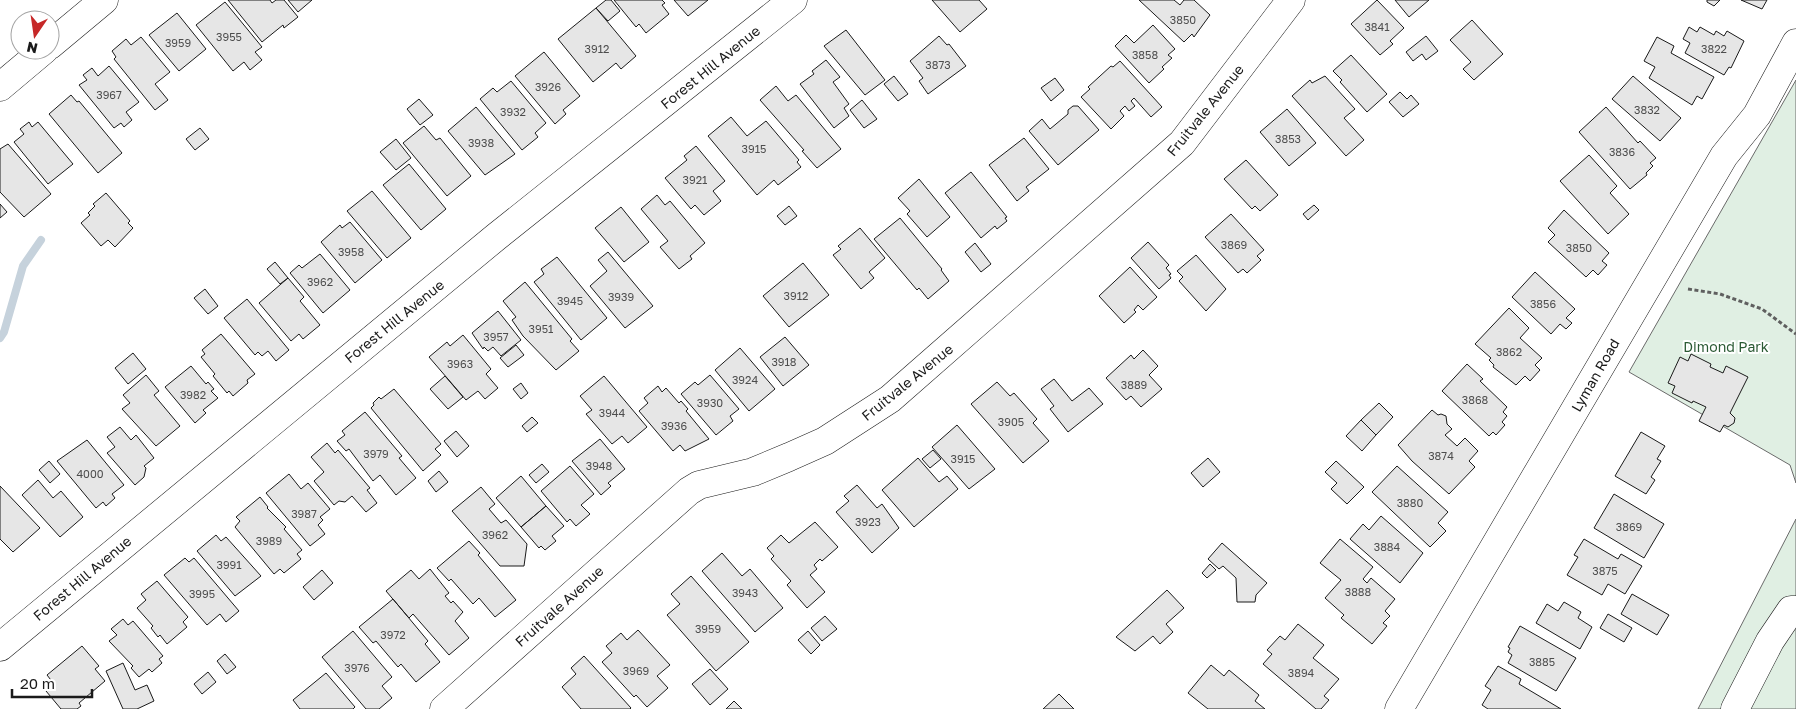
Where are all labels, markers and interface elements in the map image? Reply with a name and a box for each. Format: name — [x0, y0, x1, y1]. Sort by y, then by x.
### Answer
north arrow — [10, 10, 60, 60]
house number: 3850 — [1170, 13, 1196, 26]
house number: 3841 — [1364, 20, 1390, 33]
street label: Forest Hill Avenue — [657, 22, 763, 112]
house number: 3955 — [216, 30, 242, 43]
house number: 3959 — [165, 36, 191, 49]
text: N — [25, 39, 39, 58]
house number: 3912 — [585, 42, 609, 55]
house number: 3822 — [1701, 42, 1727, 55]
house number: 3858 — [1132, 48, 1158, 61]
house number: 3873 — [925, 58, 951, 71]
street label: Fruitvale Avenue — [1163, 61, 1247, 159]
house number: 3926 — [535, 80, 561, 93]
house number: 3967 — [96, 88, 122, 101]
house number: 3832 — [1634, 103, 1660, 116]
house number: 3932 — [500, 105, 526, 118]
house number: 3853 — [1275, 132, 1301, 145]
house number: 3938 — [468, 136, 494, 149]
house number: 3915 — [742, 142, 766, 155]
house number: 3836 — [1609, 145, 1635, 158]
house number: 3921 — [683, 173, 707, 186]
house number: 3869 — [1221, 238, 1247, 251]
house number: 3850 — [1566, 241, 1592, 254]
house number: 3958 — [338, 245, 364, 258]
house number: 3962 — [307, 275, 333, 288]
street label: Forest Hill Avenue — [341, 276, 447, 366]
house number: 3912 — [784, 289, 808, 302]
house number: 3939 — [608, 290, 634, 303]
house number: 3945 — [557, 294, 583, 307]
house number: 3856 — [1530, 297, 1556, 310]
house number: 3951 — [529, 322, 553, 335]
house number: 3957 — [483, 330, 509, 343]
street label: Lyman Road — [1567, 335, 1623, 415]
park label: Dimond Park — [1683, 338, 1769, 355]
street label: Fruitvale Avenue — [858, 340, 956, 424]
house number: 3862 — [1496, 345, 1522, 358]
house number: 3918 — [771, 355, 797, 368]
house number: 3963 — [447, 357, 473, 370]
house number: 3924 — [732, 373, 758, 386]
house number: 3889 — [1121, 378, 1147, 391]
house number: 3982 — [180, 388, 206, 401]
house number: 3868 — [1462, 393, 1489, 406]
house number: 3930 — [697, 396, 723, 409]
house number: 3944 — [599, 406, 626, 419]
house number: 3905 — [998, 415, 1024, 428]
house number: 3936 — [661, 419, 687, 432]
house number: 3979 — [363, 447, 389, 460]
house number: 3874 — [1428, 449, 1454, 462]
house number: 3915 — [951, 452, 975, 465]
house number: 3948 — [586, 459, 613, 472]
house number: 4000 — [76, 467, 104, 480]
house number: 3880 — [1397, 496, 1424, 509]
house number: 3987 — [291, 507, 317, 520]
house number: 3923 — [855, 515, 881, 528]
house number: 3869 — [1616, 520, 1642, 533]
house number: 3962 — [482, 528, 508, 541]
street label: Forest Hill Avenue — [29, 532, 135, 624]
house number: 3989 — [256, 534, 282, 547]
house number: 3884 — [1374, 540, 1401, 553]
house number: 3991 — [216, 558, 242, 571]
street label: Fruitvale Avenue — [511, 562, 607, 650]
house number: 3875 — [1592, 564, 1618, 577]
house number: 3888 — [1345, 585, 1372, 598]
house number: 3943 — [732, 586, 758, 599]
house number: 3995 — [189, 587, 215, 600]
house number: 3959 — [695, 622, 721, 635]
house number: 3972 — [380, 628, 406, 641]
house number: 3885 — [1529, 655, 1555, 668]
house number: 3976 — [344, 661, 370, 674]
house number: 3969 — [623, 664, 649, 677]
scale bar — [12, 666, 92, 698]
house number: 3894 — [1288, 666, 1315, 679]
text: 20 m — [20, 674, 55, 692]

